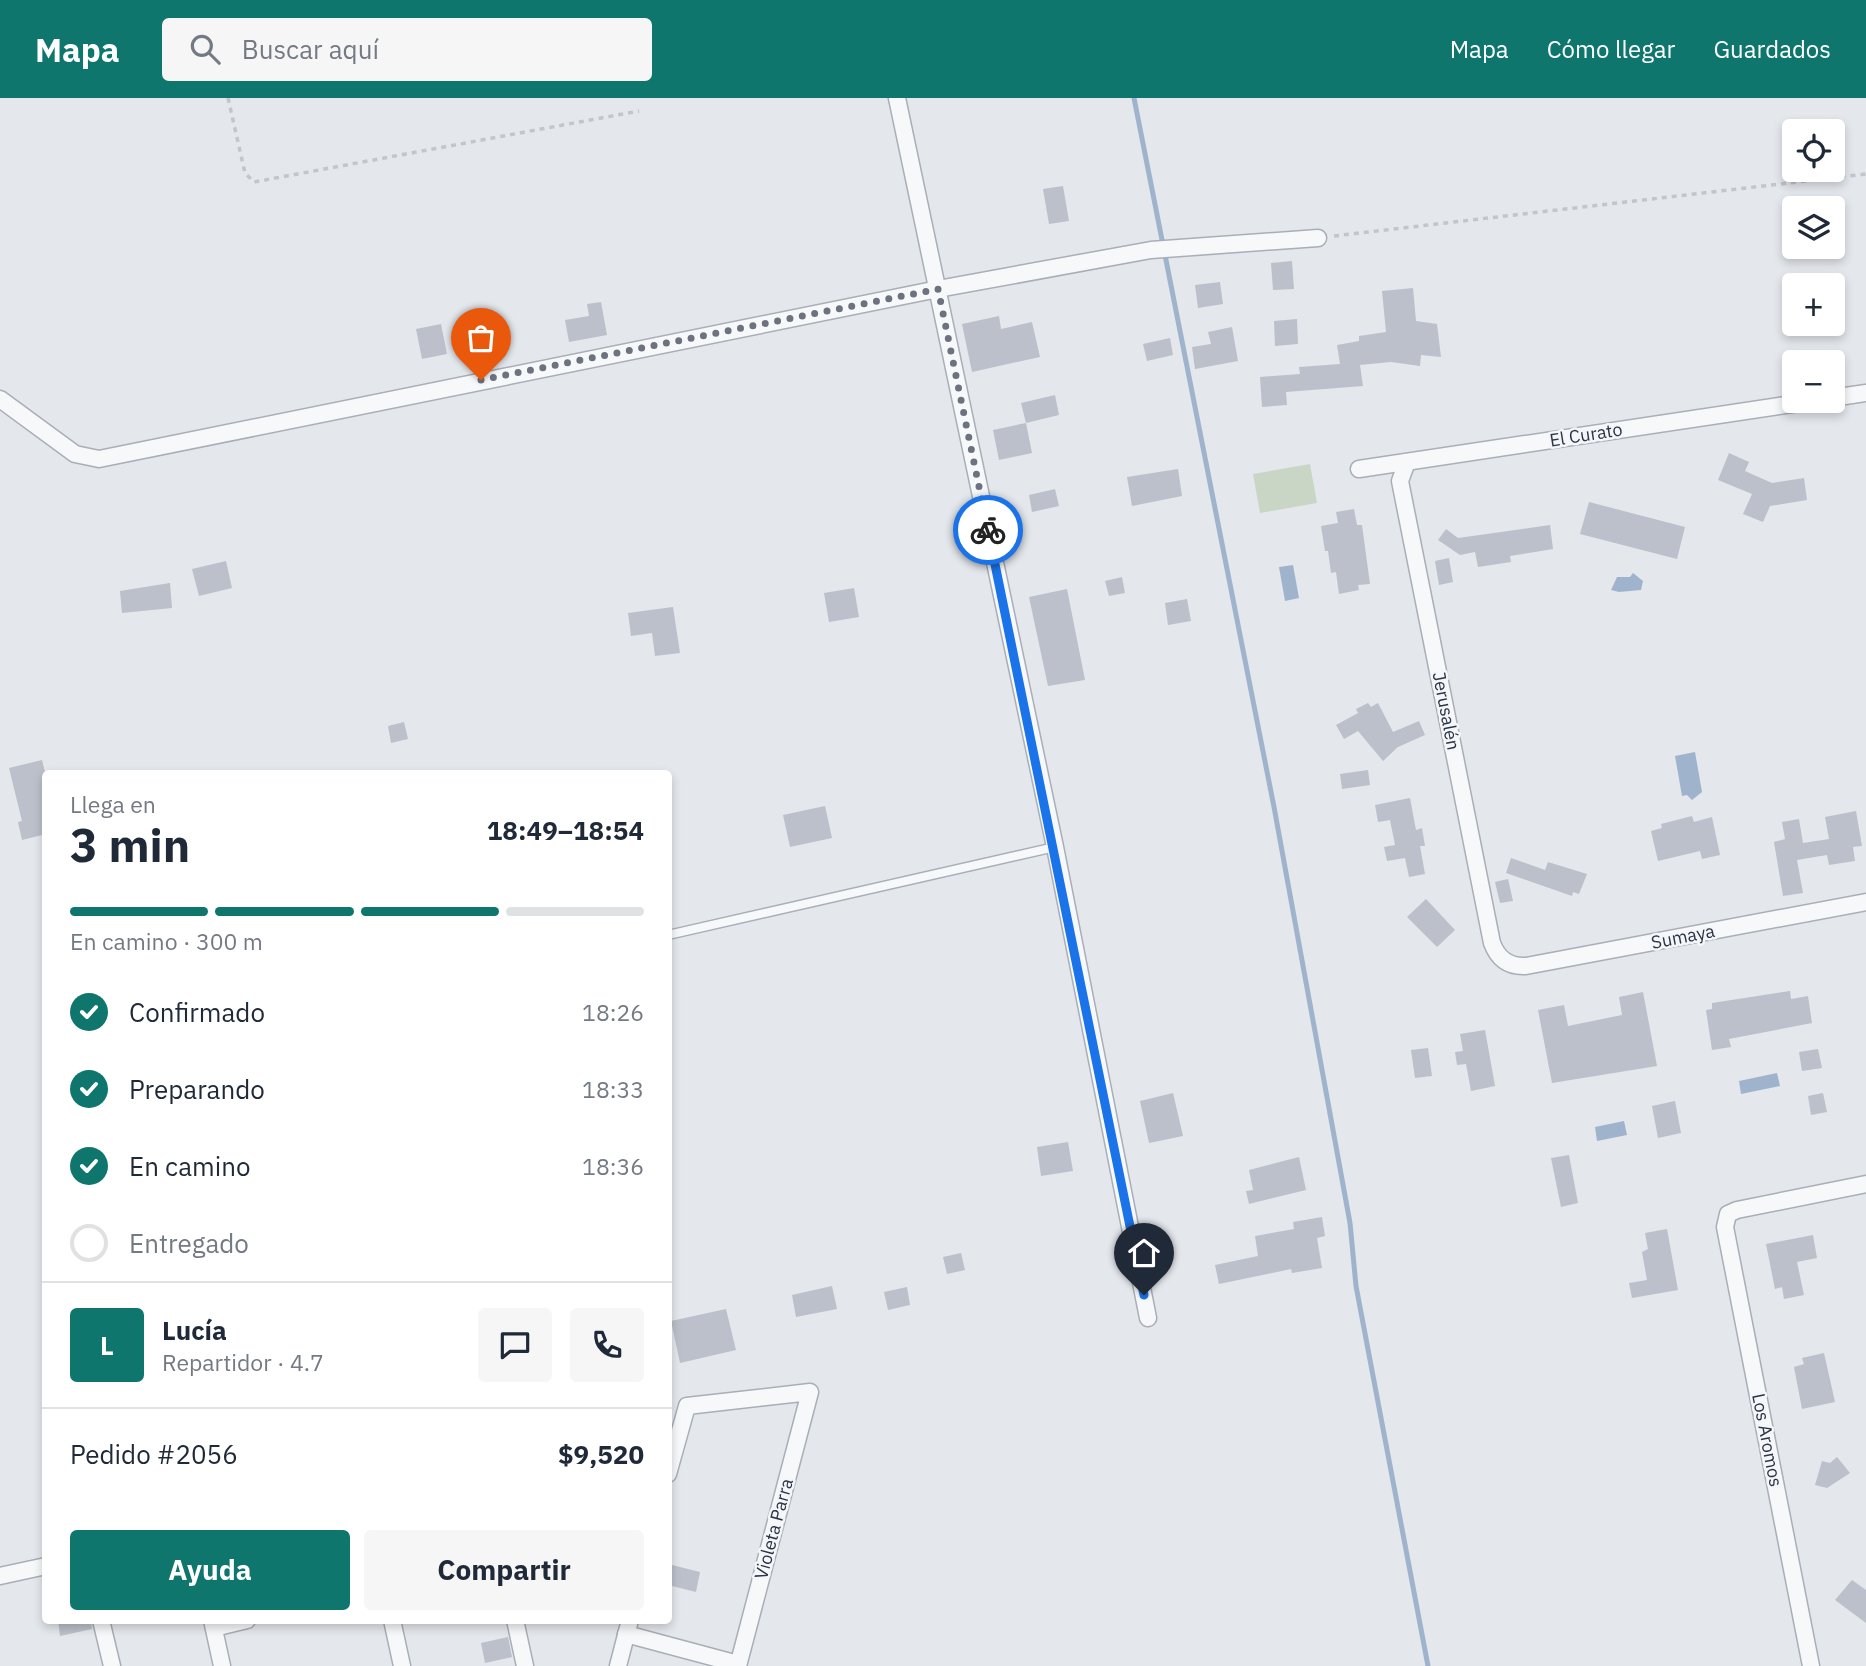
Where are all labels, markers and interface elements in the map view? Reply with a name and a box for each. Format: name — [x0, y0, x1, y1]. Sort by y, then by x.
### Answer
search box — [162, 18, 652, 81]
text: Mapa — [35, 28, 120, 71]
icon: search — [186, 30, 224, 68]
text: Buscar aquí — [242, 32, 379, 66]
text: Mapa — [1450, 33, 1509, 65]
text: Cómo llegar — [1547, 33, 1675, 65]
text: Guardados — [1713, 33, 1831, 65]
map controls — [1782, 119, 1845, 413]
button: locate — [1782, 119, 1845, 182]
button: layers — [1782, 196, 1845, 259]
button: + — [1782, 273, 1845, 336]
pin — [451, 308, 511, 380]
icon: bag — [462, 319, 500, 357]
button: − — [1782, 350, 1845, 413]
street label: El Curato — [1548, 417, 1624, 452]
courier — [953, 495, 1023, 565]
icon: bike — [969, 511, 1007, 549]
street label: Jerusalén — [1428, 670, 1465, 752]
text: Llega en — [70, 789, 156, 819]
text: 18:49–18:54 — [487, 813, 644, 847]
text: 3 min — [70, 815, 190, 875]
street label: Sumaya — [1649, 919, 1717, 954]
text: En camino · 300 m — [70, 926, 263, 956]
icon: check — [70, 993, 108, 1031]
text: Confirmado — [129, 995, 265, 1029]
text: 18:26 — [582, 997, 644, 1027]
icon: check — [70, 1070, 108, 1108]
text: Preparando — [129, 1072, 265, 1106]
text: 18:33 — [582, 1074, 644, 1104]
icon: check — [70, 1147, 108, 1185]
text: En camino — [129, 1149, 251, 1183]
text: 18:36 — [582, 1151, 644, 1181]
pin — [1114, 1223, 1174, 1295]
text: Entregado — [129, 1226, 249, 1260]
icon: home — [1125, 1234, 1163, 1272]
button: chat — [478, 1308, 552, 1382]
button: phone — [570, 1308, 644, 1382]
text: Lucía — [162, 1313, 227, 1347]
text: L — [100, 1328, 114, 1362]
text: Repartidor · 4.7 — [162, 1347, 324, 1377]
street label: Los Aromos — [1747, 1391, 1788, 1489]
text: Pedido #2056 — [70, 1437, 238, 1471]
text: $9,520 — [558, 1437, 644, 1471]
street label: Violeta Parra — [749, 1475, 798, 1582]
button: Ayuda — [70, 1530, 350, 1610]
button: Compartir — [364, 1530, 644, 1610]

